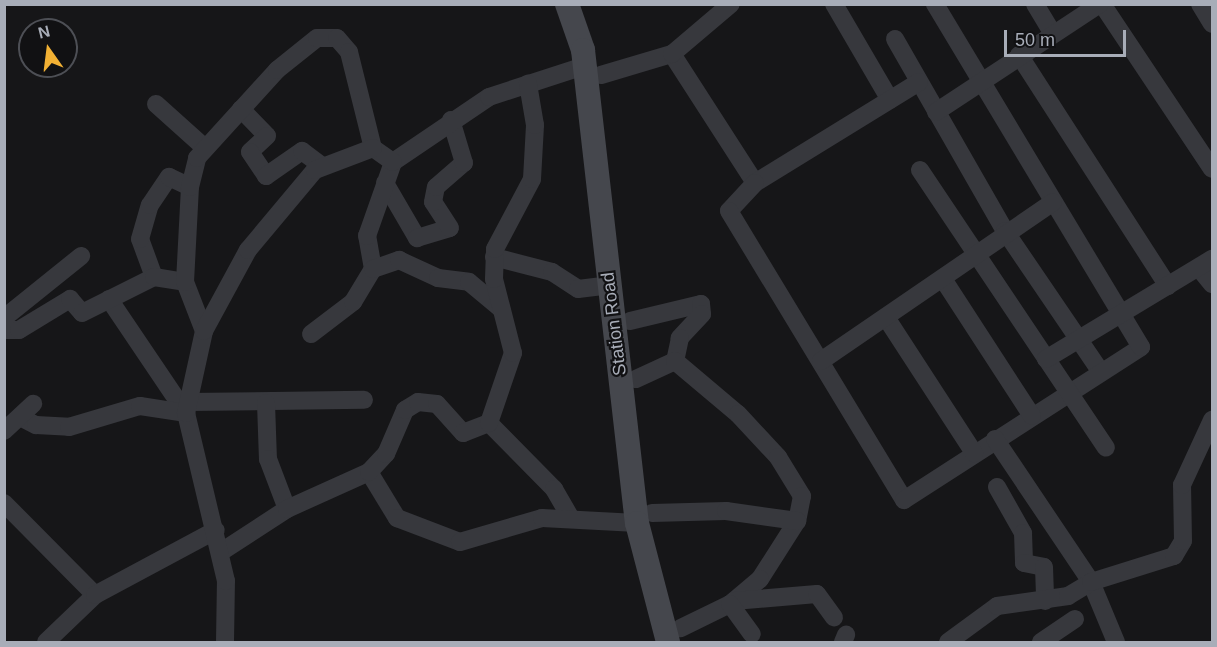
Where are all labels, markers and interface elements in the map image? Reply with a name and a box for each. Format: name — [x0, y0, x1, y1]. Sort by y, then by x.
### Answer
north arrow — [18, 18, 78, 78]
scale bar — [1007, 18, 1128, 56]
text: N — [36, 22, 52, 42]
text: 50 m — [1015, 30, 1055, 50]
street label: Station Road — [597, 271, 631, 377]

